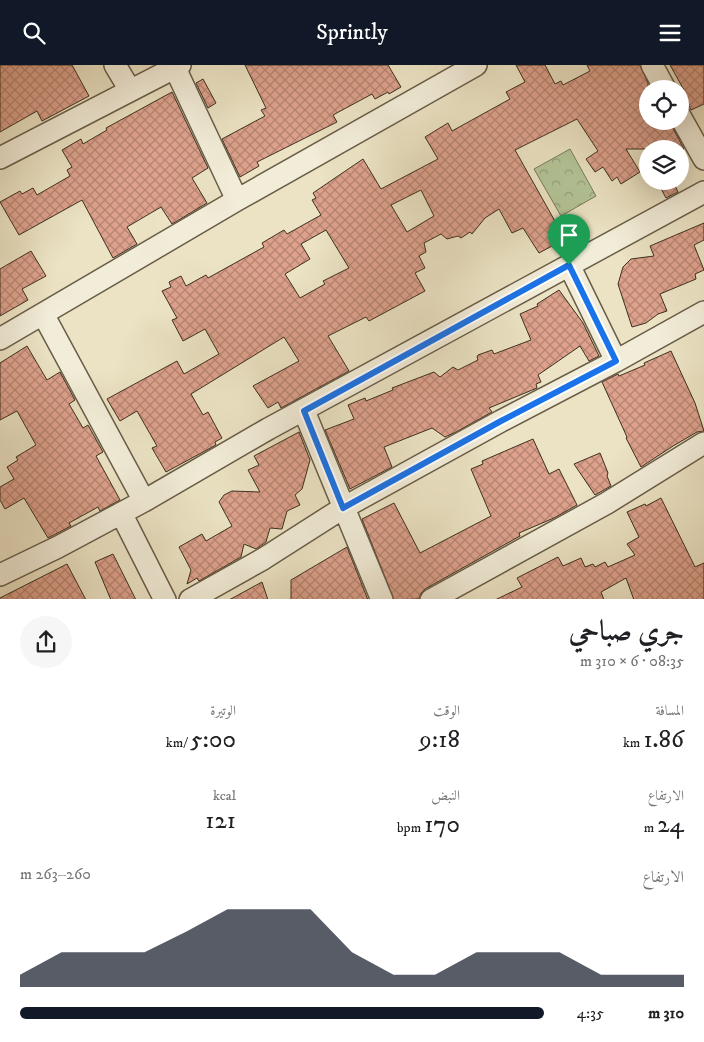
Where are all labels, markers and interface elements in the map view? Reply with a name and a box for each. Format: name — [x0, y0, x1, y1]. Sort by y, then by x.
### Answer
icon: search — [20, 19, 48, 47]
text: Sprintly — [316, 19, 388, 46]
icon: menu — [656, 19, 684, 47]
map controls — [639, 80, 689, 190]
button: locate — [639, 80, 689, 130]
button: layers — [639, 140, 689, 190]
pin — [548, 214, 590, 265]
icon: arrive — [555, 221, 583, 249]
text: جري صباحي — [569, 614, 684, 649]
button: share — [20, 616, 72, 668]
text: 08:35 · 6 × 310 m — [580, 651, 684, 671]
text: الوتيرة — [210, 702, 236, 720]
text: الوقت — [433, 702, 460, 720]
text: المسافة — [655, 702, 684, 720]
text: 5:00 — [190, 724, 236, 755]
text: 9:18 — [419, 724, 460, 755]
text: 1.86 — [643, 724, 684, 755]
text: /km — [166, 734, 190, 752]
text: km — [623, 734, 643, 752]
text: kcal — [213, 787, 236, 805]
text: النبض — [431, 787, 460, 805]
text: الارتفاع — [648, 787, 684, 805]
text: 121 — [205, 805, 236, 836]
text: 170 — [424, 809, 460, 840]
text: 24 — [657, 809, 684, 840]
text: bpm — [397, 819, 424, 837]
text: m — [644, 819, 657, 837]
text: 260–263 m — [20, 864, 91, 884]
text: الارتفاع — [642, 867, 684, 887]
text: 4:35 — [577, 1003, 604, 1023]
text: 310 m — [648, 1003, 684, 1023]

